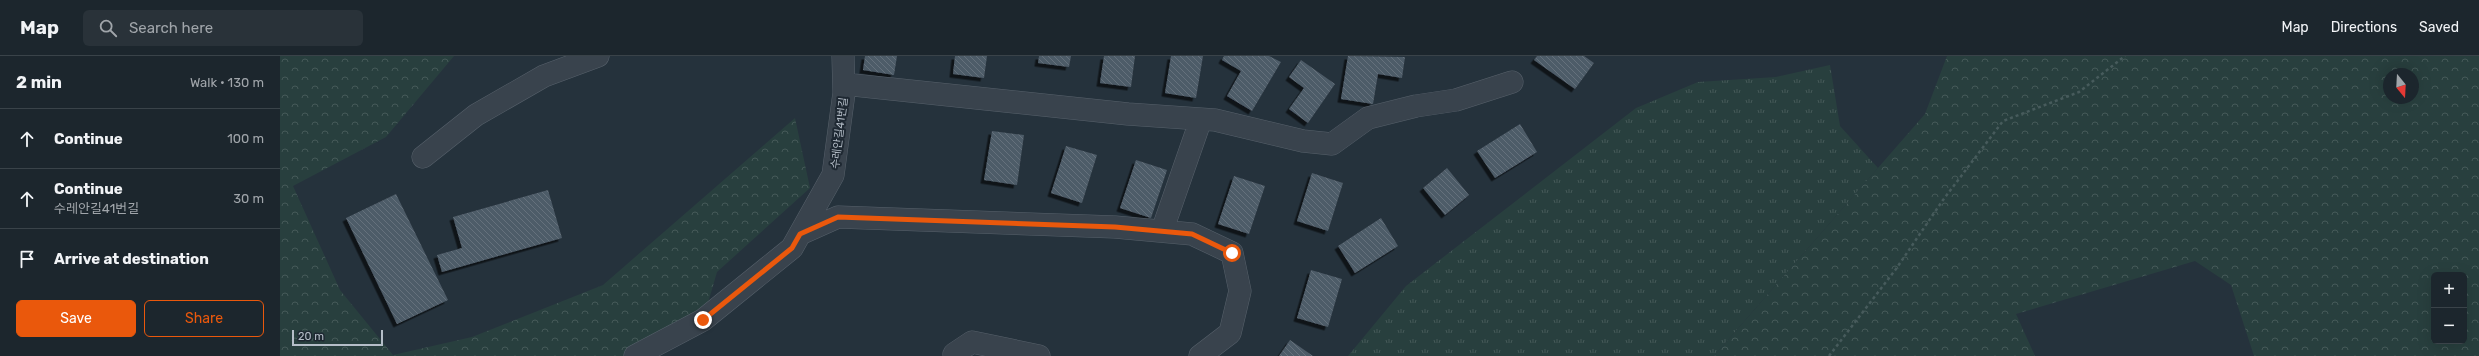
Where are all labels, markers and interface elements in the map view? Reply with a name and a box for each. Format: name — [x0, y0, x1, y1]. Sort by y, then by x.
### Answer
search box — [83, 10, 363, 46]
text: Map — [20, 16, 59, 39]
icon: search — [97, 17, 119, 39]
text: Search here — [129, 19, 213, 37]
text: Map — [2282, 19, 2309, 36]
text: Directions — [2331, 19, 2397, 36]
text: Saved — [2419, 19, 2459, 36]
north arrow — [2383, 68, 2419, 104]
text: 2 min — [16, 72, 62, 92]
text: Walk · 130 m — [190, 75, 264, 90]
street label: 수레안길41번길 — [829, 97, 850, 170]
icon: ahead — [16, 128, 38, 150]
text: Continue — [54, 130, 123, 148]
text: 100 m — [227, 131, 264, 146]
text: Continue — [54, 180, 123, 198]
icon: ahead — [16, 188, 38, 210]
text: 30 m — [233, 191, 264, 206]
text: 수레안길41번길 — [54, 201, 139, 216]
route start — [1223, 244, 1241, 262]
icon: arrive — [16, 248, 38, 270]
text: Arrive at destination — [54, 250, 209, 268]
map controls — [2431, 272, 2467, 344]
button: + — [2431, 272, 2467, 308]
button: Save — [16, 300, 136, 337]
button: Share — [144, 300, 264, 337]
button: − — [2431, 308, 2467, 344]
route end — [694, 311, 712, 329]
scale bar — [292, 328, 383, 347]
text: 20 m — [298, 330, 324, 343]

